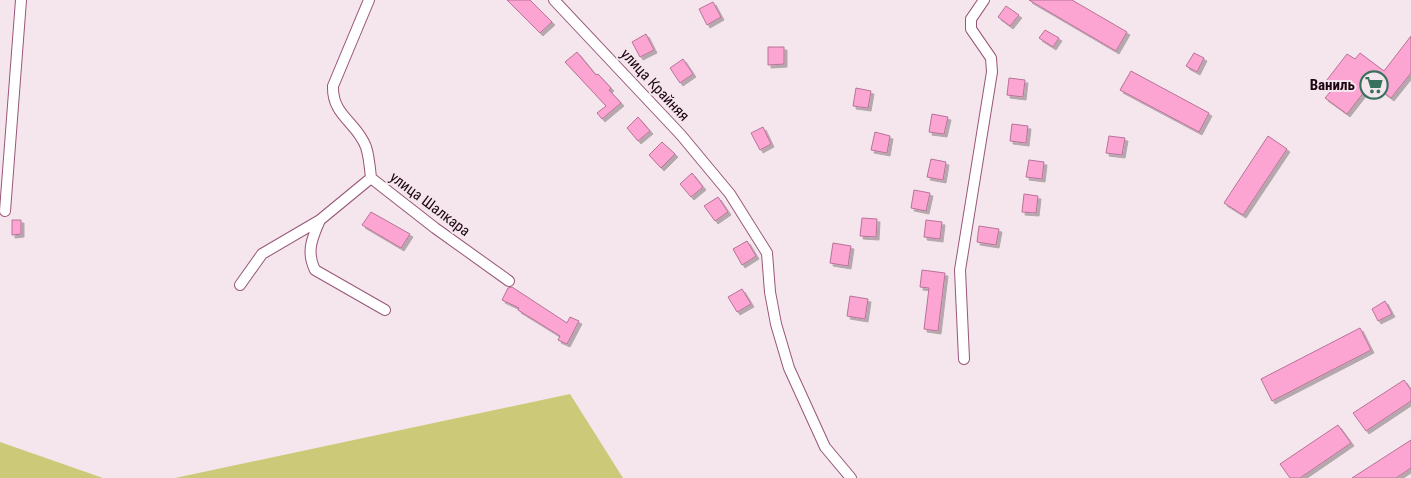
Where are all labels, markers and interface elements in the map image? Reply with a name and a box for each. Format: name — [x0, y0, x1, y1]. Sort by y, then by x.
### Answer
street label: улица Крайняя — [617, 45, 693, 125]
supermarket icon: Ваниль — [1359, 70, 1389, 100]
place label: Ваниль — [1310, 76, 1356, 94]
street label: улица Шалкара — [386, 168, 474, 240]

